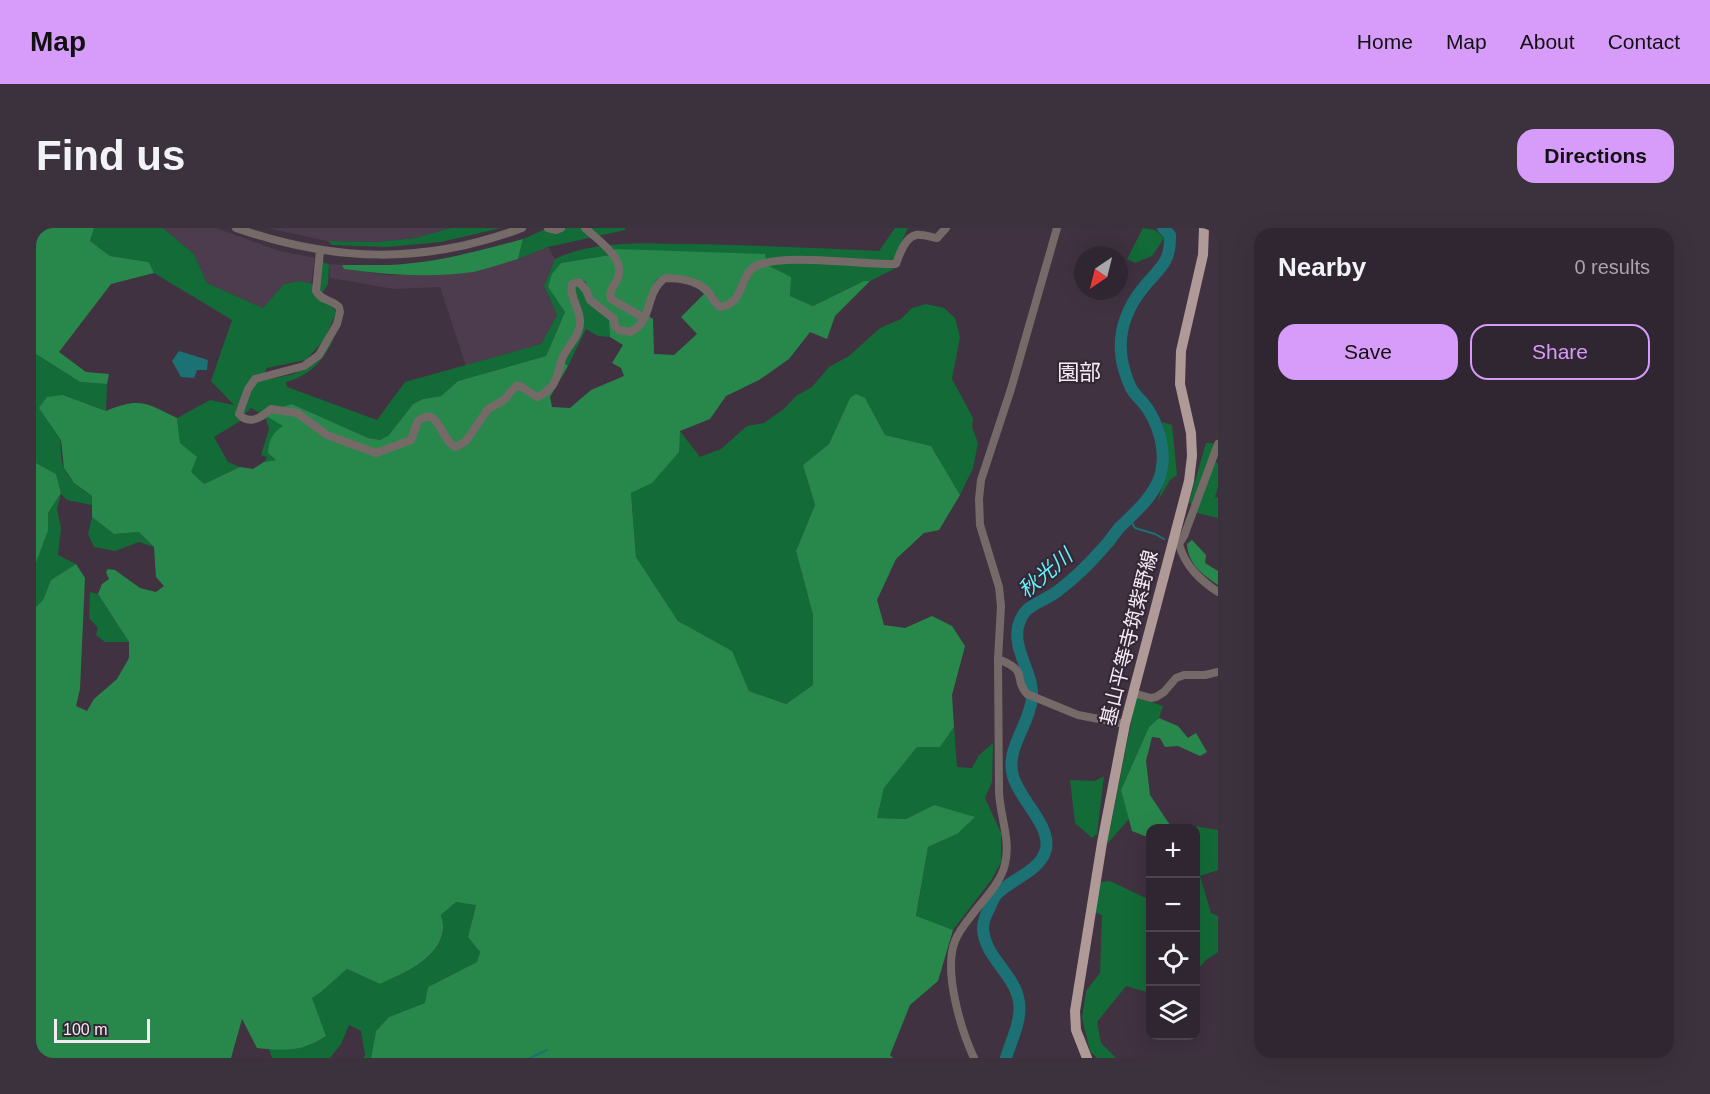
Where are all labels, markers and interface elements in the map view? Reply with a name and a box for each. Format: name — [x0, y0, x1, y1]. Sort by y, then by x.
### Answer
text: Map — [30, 26, 86, 57]
text: Home — [1357, 30, 1413, 53]
text: Map — [1446, 30, 1487, 53]
text: About — [1520, 30, 1575, 53]
text: Contact — [1608, 30, 1680, 53]
button: Directions — [1517, 129, 1674, 183]
text: Find us — [36, 132, 185, 179]
north arrow — [1074, 246, 1128, 300]
text: Nearby — [1278, 252, 1366, 282]
text: 0 results — [1574, 256, 1650, 278]
button: Save — [1278, 324, 1458, 380]
button: Share — [1470, 324, 1650, 380]
district label: 園部 — [1057, 360, 1101, 385]
water label: 秋光川 — [1013, 543, 1078, 602]
street label: 基山平等寺筑紫野線 — [1097, 548, 1161, 728]
map controls — [1146, 824, 1200, 1040]
button: + — [1146, 824, 1200, 878]
button: − — [1146, 878, 1200, 932]
button: locate — [1146, 932, 1200, 986]
button: layers — [1146, 986, 1200, 1040]
scale bar — [54, 1016, 150, 1044]
text: 100 m — [63, 1021, 107, 1038]

